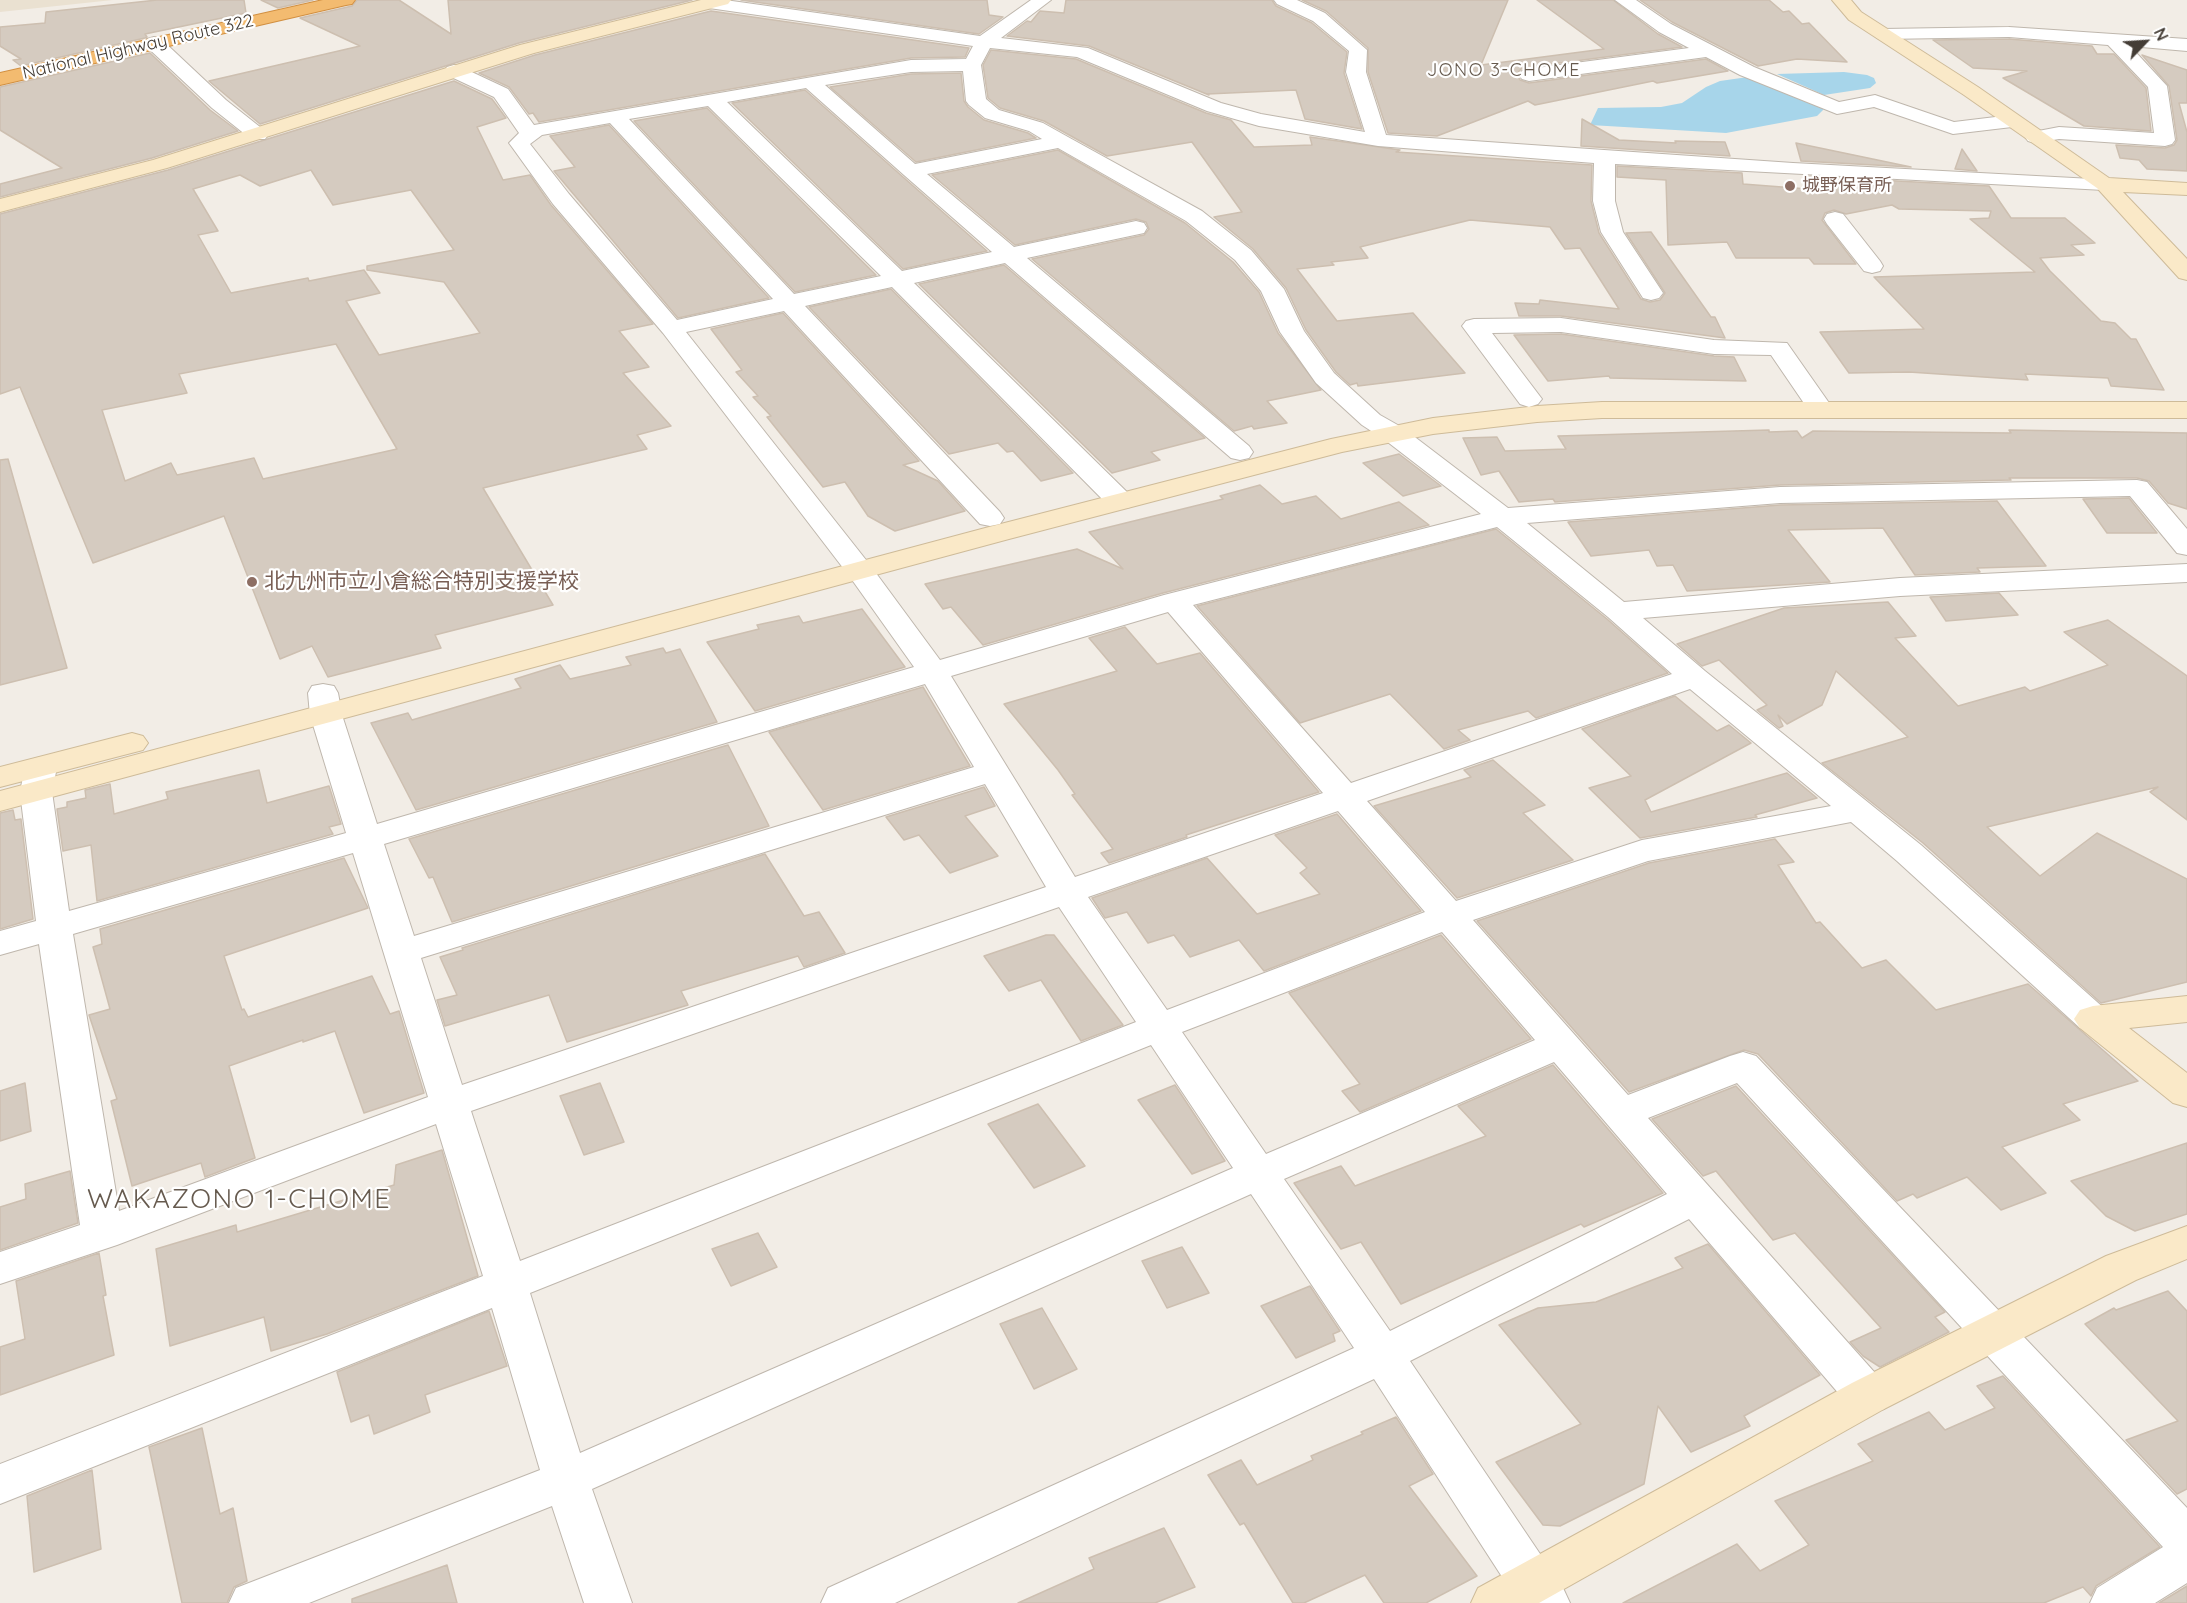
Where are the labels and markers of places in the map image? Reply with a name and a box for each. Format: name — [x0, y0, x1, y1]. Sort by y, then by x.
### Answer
place label: 城野保育所 — [1802, 175, 1892, 197]
marker: 城野保育所 — [1783, 179, 1797, 193]
place label: 北九州市立小倉総合特別支援学校 — [264, 569, 579, 595]
marker: 北九州市立小倉総合特別支援学校 — [245, 575, 259, 589]

